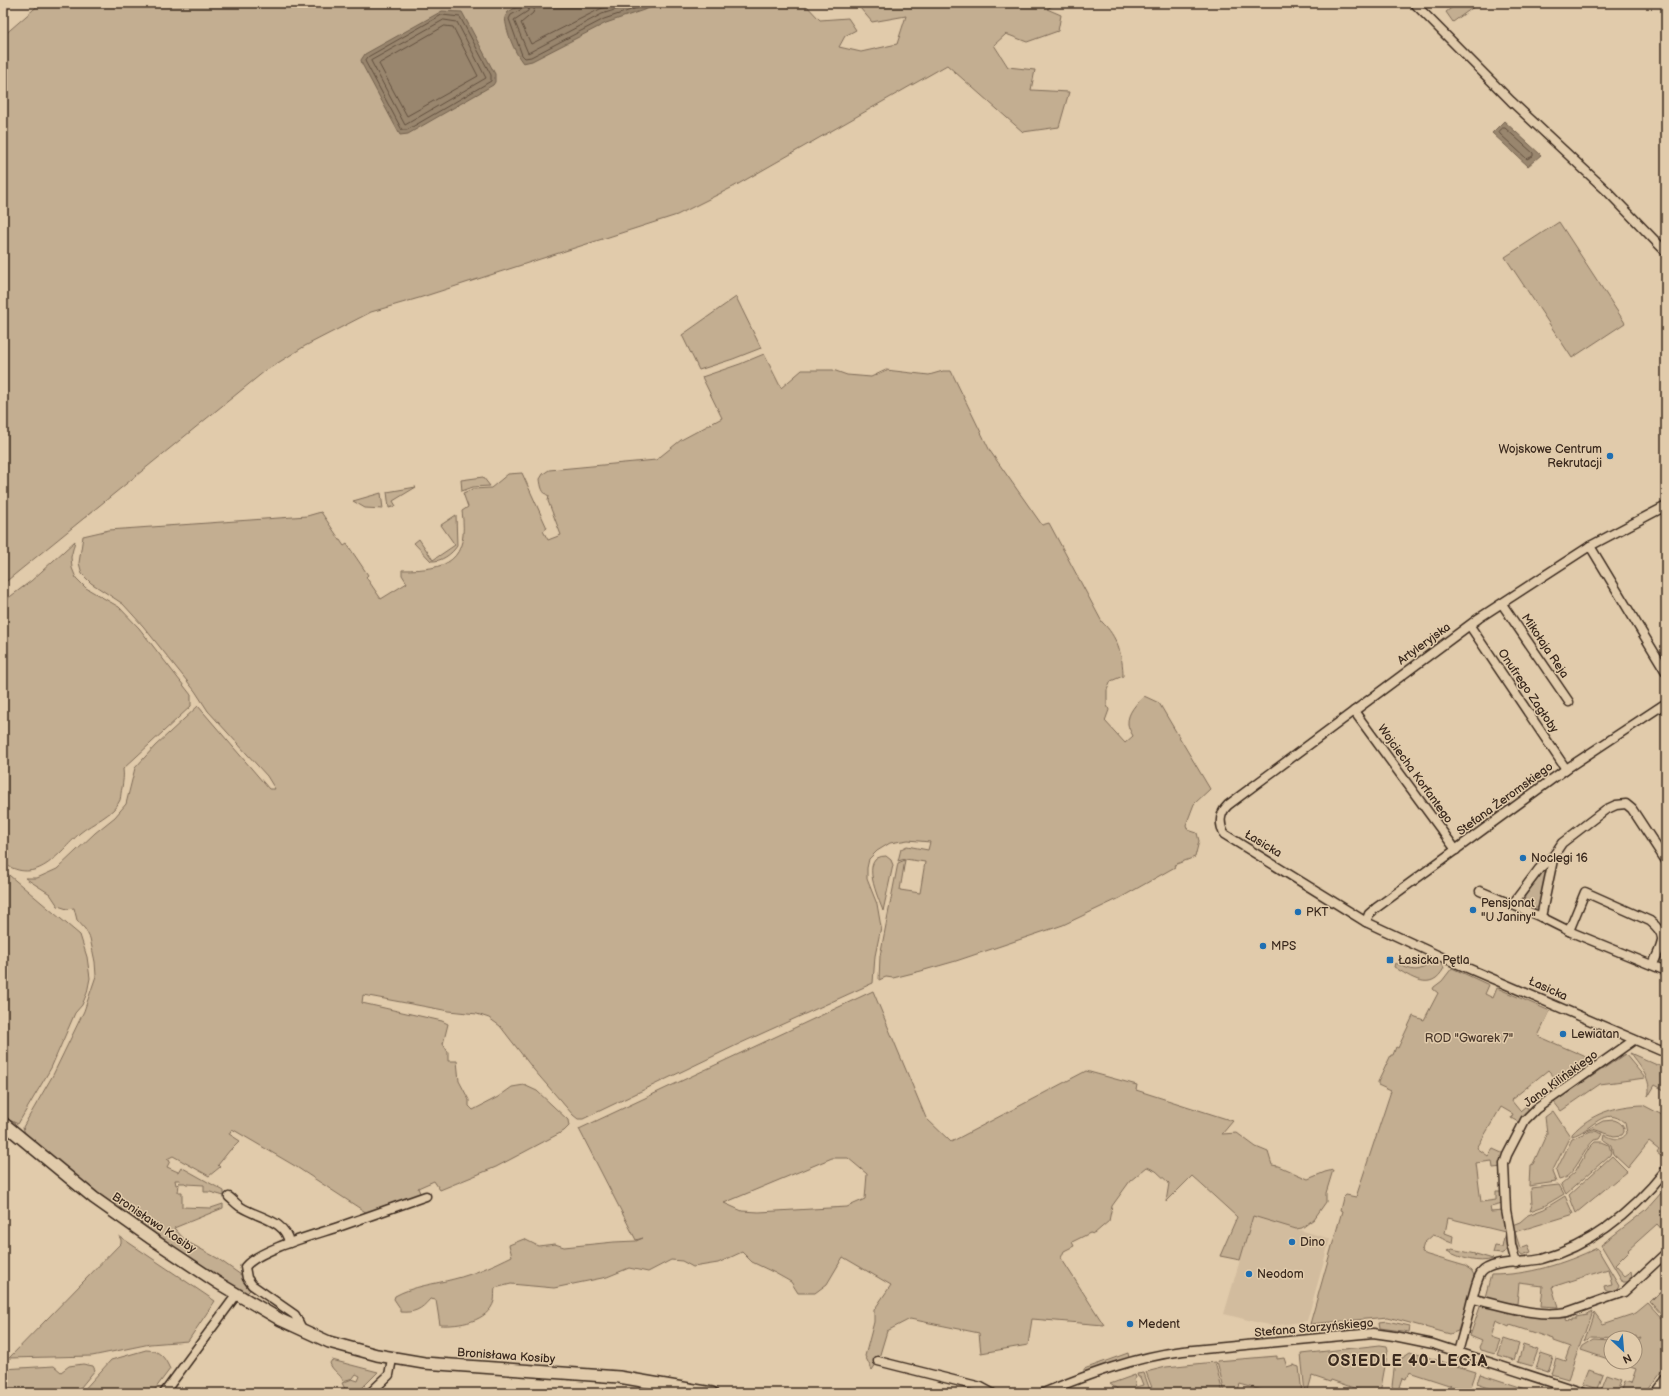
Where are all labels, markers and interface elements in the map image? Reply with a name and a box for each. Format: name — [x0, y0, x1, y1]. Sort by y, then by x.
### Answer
place label: Wojskowe Centrum Rekrutacji — [1499, 442, 1602, 471]
marker: Wojskowe Centrum Rekrutacji — [1605, 451, 1615, 461]
street label: Mikołaja Reja — [1518, 611, 1572, 681]
street label: Artyleryjska — [1394, 620, 1454, 668]
street label: Onufrego Zagłoby — [1494, 646, 1562, 736]
street label: Wojciecha Korfantego — [1374, 722, 1456, 827]
street label: Stefana Żeromskiego — [1453, 758, 1556, 839]
street label: Łasicka — [1242, 827, 1285, 861]
place label: Noclegi 16 — [1531, 851, 1588, 866]
marker: Noclegi 16 — [1518, 853, 1528, 863]
place label: Pensjonat "U Janiny" — [1481, 896, 1536, 925]
place label: PKT — [1306, 905, 1329, 920]
marker: Pensjonat "U Janiny" — [1468, 905, 1478, 915]
marker: PKT — [1293, 907, 1303, 917]
place label: MPS — [1271, 939, 1296, 954]
marker: MPS — [1258, 941, 1268, 951]
place label: Łasicka Pętla — [1398, 953, 1470, 968]
marker: Łasicka Pętla — [1385, 955, 1395, 965]
street label: Łasicka — [1526, 974, 1570, 1004]
place label: Lewiatan — [1571, 1027, 1619, 1042]
marker: Lewiatan — [1558, 1029, 1568, 1039]
park label: ROD "Gwarek 7" — [1425, 1031, 1513, 1046]
street label: Jana Kilińskiego — [1521, 1047, 1601, 1111]
street label: Bronisława Kosiby — [109, 1189, 199, 1257]
place label: Dino — [1300, 1235, 1325, 1250]
marker: Dino — [1287, 1237, 1297, 1247]
place label: Neodom — [1257, 1267, 1304, 1282]
marker: Neodom — [1244, 1269, 1254, 1279]
street label: Stefana Starzyńskiego — [1254, 1315, 1374, 1341]
place label: Medent — [1138, 1317, 1180, 1332]
marker: Medent — [1125, 1319, 1135, 1329]
north arrow — [1603, 1330, 1643, 1370]
street label: Bronisława Kosiby — [456, 1345, 556, 1367]
text: N — [1621, 1351, 1634, 1366]
district label: OSIEDLE 40-LECIA — [1328, 1352, 1488, 1371]

